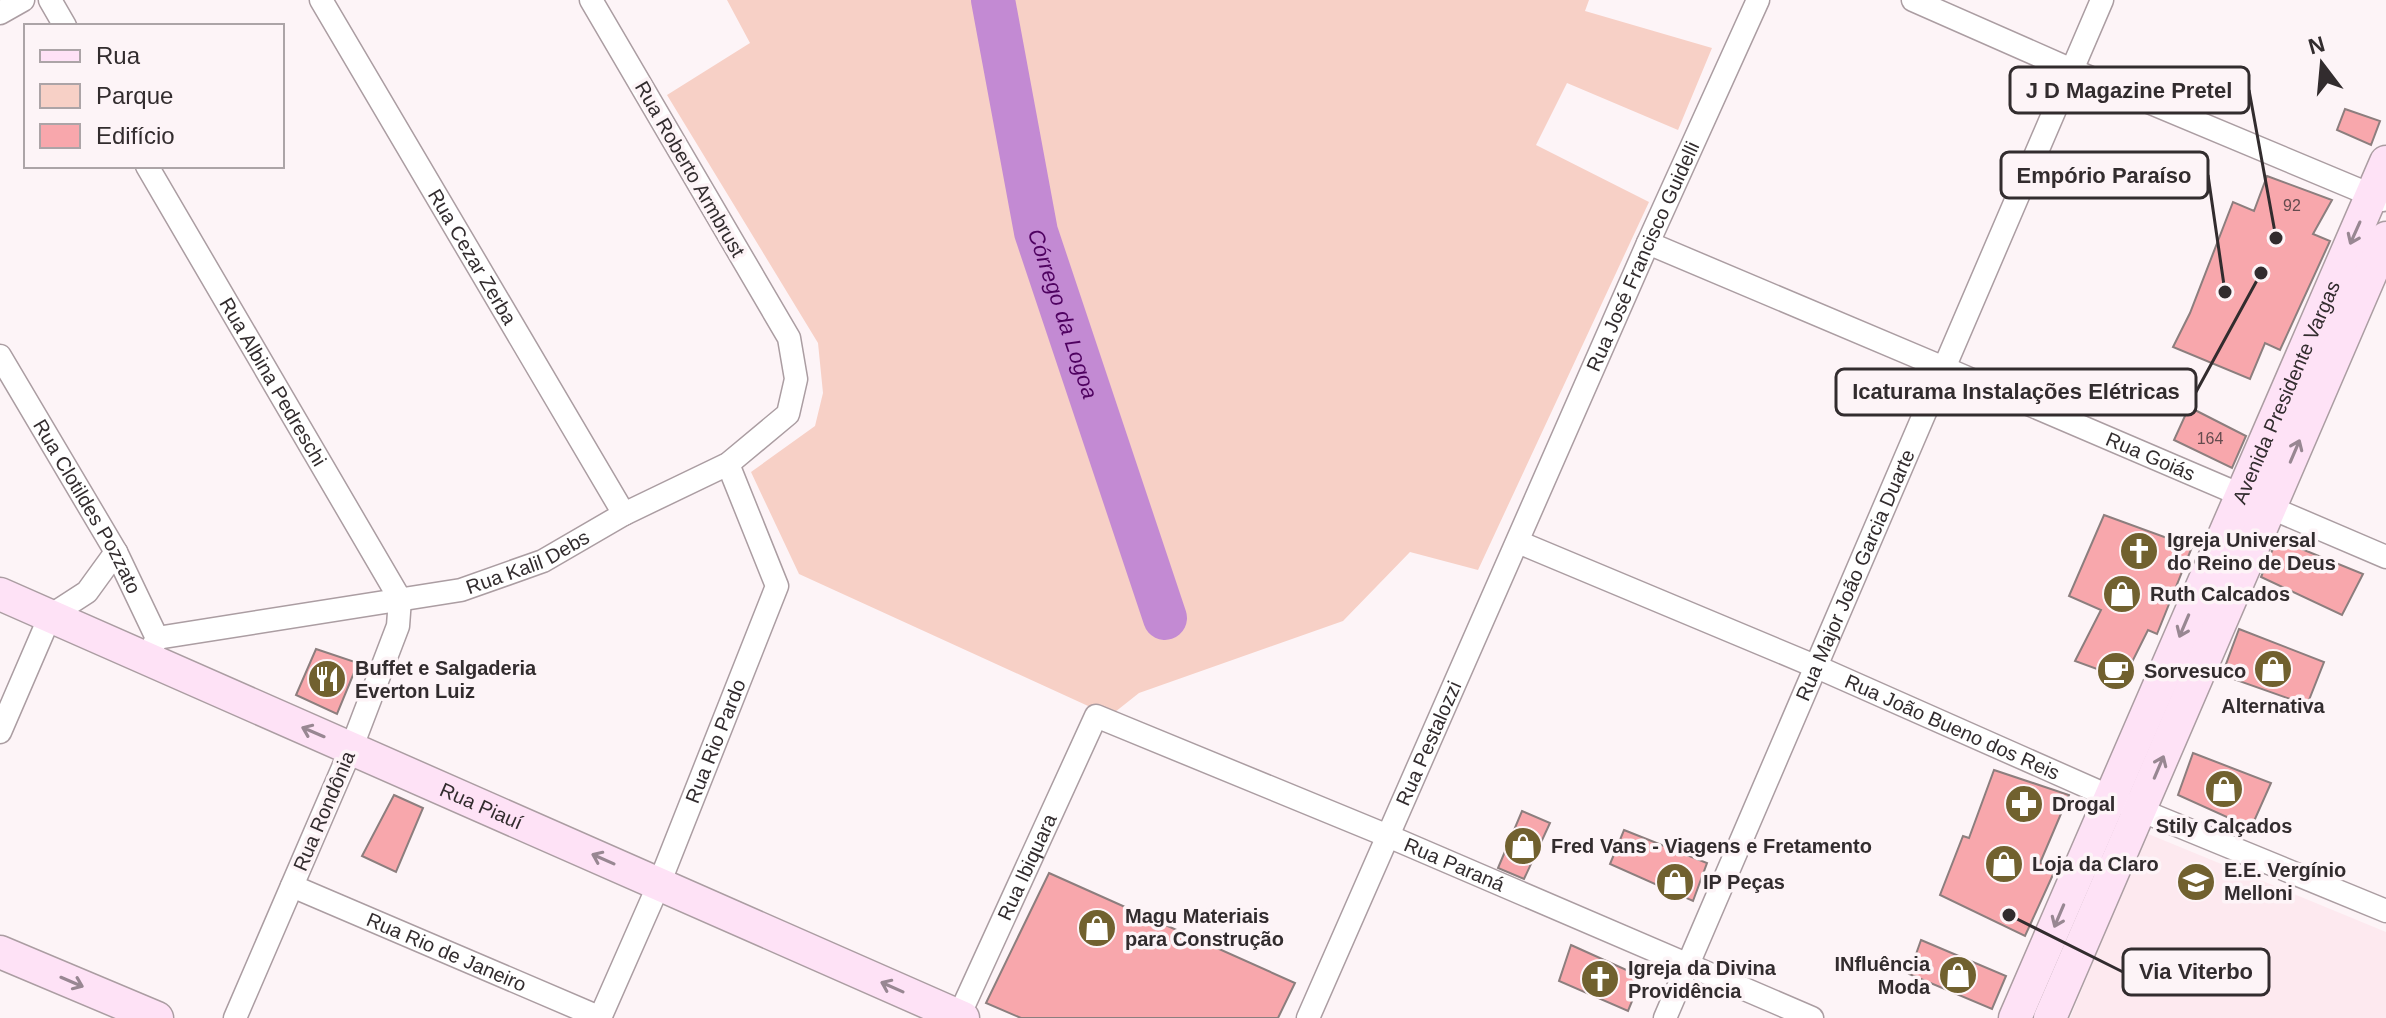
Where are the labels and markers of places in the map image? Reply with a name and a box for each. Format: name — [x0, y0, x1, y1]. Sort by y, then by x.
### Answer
callout: J D Magazine Pretel — [2010, 67, 2249, 113]
callout: Empório Paraíso — [2001, 152, 2208, 198]
callout: Icaturama Instalações Elétricas — [1836, 369, 2196, 415]
place label: Igreja Universal do Reino de Deus — [2167, 529, 2336, 574]
church icon: Igreja Universal do Reino de Deus — [2118, 530, 2160, 572]
shop icon: Ruth Calcados — [2101, 573, 2143, 615]
place label: Ruth Calcados — [2150, 583, 2290, 605]
shop icon: Alternativa — [2252, 648, 2294, 690]
cafe icon: Sorvesuco — [2095, 650, 2137, 692]
place label: Buffet e Salgaderia Everton Luiz — [355, 657, 537, 702]
restaurant icon: Buffet e Salgaderia Everton Luiz — [306, 658, 348, 700]
place label: Sorvesuco — [2144, 660, 2246, 682]
place label: Alternativa — [2221, 695, 2326, 717]
shop icon: Stily Calçados — [2203, 768, 2245, 810]
pharmacy icon: Drogal — [2003, 783, 2045, 825]
place label: Drogal — [2052, 793, 2115, 815]
place label: Stily Calçados — [2156, 815, 2292, 837]
shop icon: Fred Vans - Viagens e Fretamento — [1502, 825, 1544, 867]
place label: Fred Vans - Viagens e Fretamento — [1551, 835, 1872, 857]
shop icon: Loja da Claro — [1983, 843, 2025, 885]
place label: Loja da Claro — [2032, 853, 2159, 875]
place label: E.E. Vergínio Melloni — [2224, 859, 2346, 904]
shop icon: IP Peças — [1654, 861, 1696, 903]
school or university icon: E.E. Vergínio Melloni — [2175, 861, 2217, 903]
place label: IP Peças — [1703, 871, 1785, 893]
place label: Magu Materiais para Construção — [1125, 905, 1284, 950]
shop icon: Magu Materiais para Construção — [1076, 907, 1118, 949]
callout: Via Viterbo — [2123, 949, 2269, 995]
place label: INfluência Moda — [1834, 953, 1931, 998]
shop icon: INfluência Moda — [1937, 954, 1979, 996]
place label: Igreja da Divina Providência — [1628, 957, 1777, 1002]
church icon: Igreja da Divina Providência — [1579, 958, 1621, 1000]

